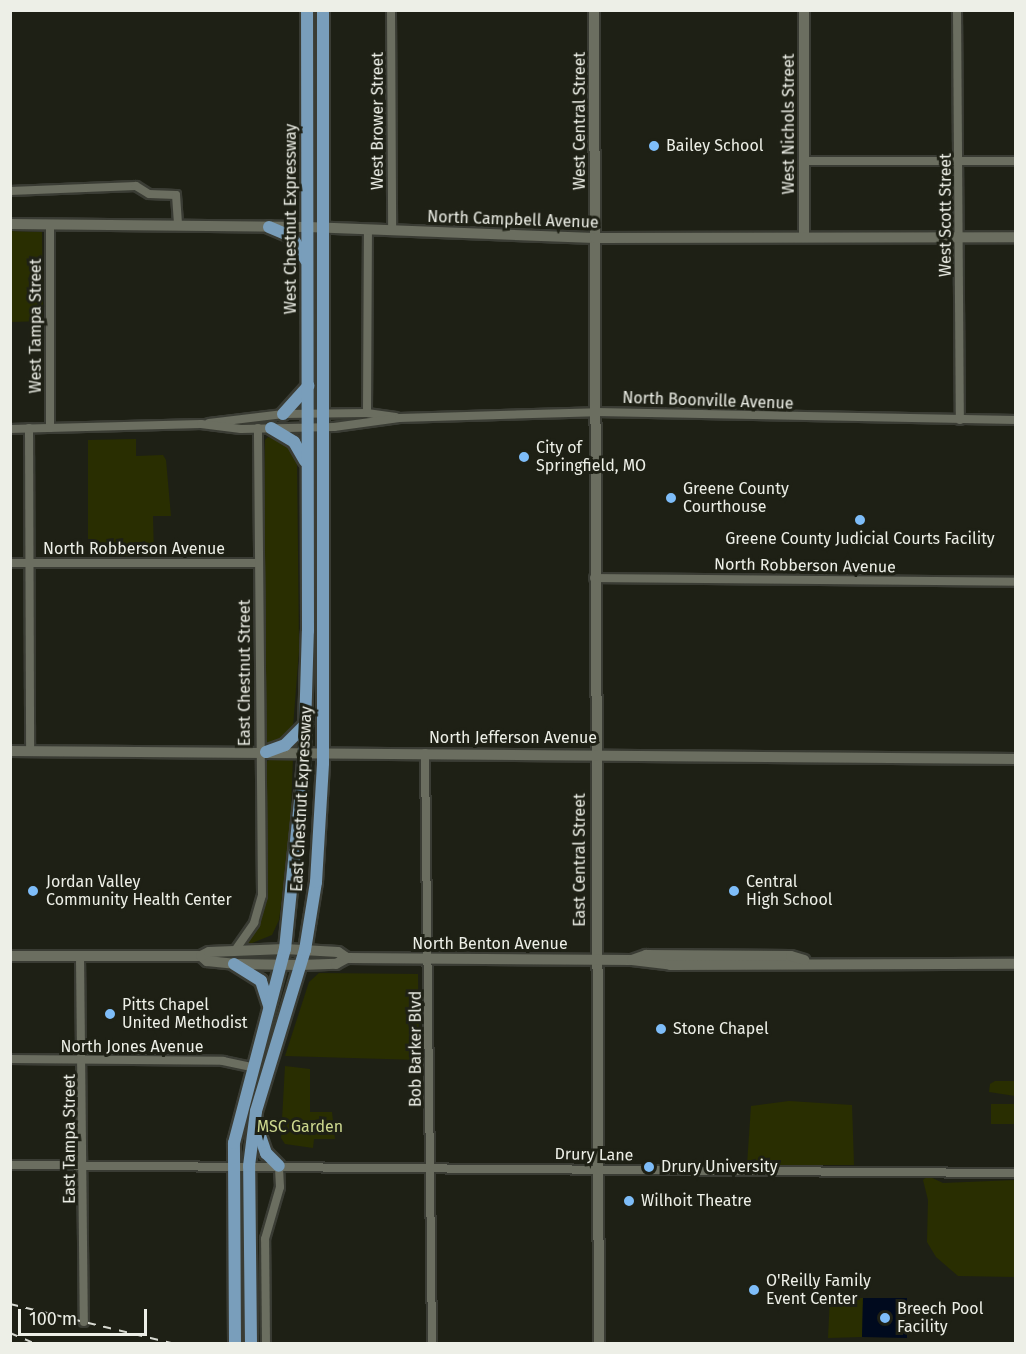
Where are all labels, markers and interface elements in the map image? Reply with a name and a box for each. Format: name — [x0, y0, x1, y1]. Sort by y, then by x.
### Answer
street label: West Brower Street — [368, 52, 388, 190]
street label: West Central Street — [570, 52, 590, 190]
street label: West Nichols Street — [779, 54, 799, 194]
street label: West Chestnut Expressway — [281, 124, 301, 314]
place label: Bailey School — [666, 136, 763, 156]
marker: Bailey School — [647, 139, 661, 153]
street label: West Scott Street — [936, 153, 956, 277]
street label: North Campbell Avenue — [427, 207, 599, 233]
street label: West Tampa Street — [26, 259, 46, 393]
street label: North Boonville Avenue — [622, 388, 794, 414]
place label: City of Springfield, MO — [536, 438, 646, 476]
marker: City of Springfield, MO — [517, 450, 531, 464]
place label: Greene County Courthouse — [683, 479, 789, 517]
marker: Greene County Courthouse — [664, 491, 678, 505]
marker: Greene County Judicial Courts Facility — [853, 513, 867, 527]
place label: Greene County Judicial Courts Facility — [725, 529, 995, 549]
street label: North Robberson Avenue — [43, 539, 225, 559]
street label: North Robberson Avenue — [714, 555, 896, 577]
street label: East Chestnut Street — [235, 600, 255, 746]
street label: East Chestnut Expressway — [288, 706, 316, 892]
street label: North Jefferson Avenue — [429, 728, 597, 748]
street label: East Central Street — [570, 793, 590, 927]
place label: Jordan Valley Community Health Center — [46, 872, 232, 910]
place label: Central High School — [746, 872, 832, 910]
marker: Jordan Valley Community Health Center — [24, 882, 42, 900]
marker: Central High School — [727, 884, 741, 898]
street label: North Benton Avenue — [412, 934, 568, 954]
street label: Bob Barker Blvd — [406, 991, 426, 1107]
place label: Pitts Chapel United Methodist — [122, 995, 248, 1033]
marker: Pitts Chapel United Methodist — [103, 1007, 117, 1021]
place label: Stone Chapel — [673, 1019, 769, 1039]
marker: Stone Chapel — [654, 1022, 668, 1036]
street label: North Jones Avenue — [61, 1037, 203, 1057]
street label: East Tampa Street — [60, 1074, 80, 1204]
park label: MSC Garden — [257, 1117, 343, 1137]
street label: Drury Lane — [554, 1145, 634, 1165]
place label: Drury University — [661, 1157, 778, 1177]
marker: Drury University — [642, 1160, 656, 1174]
place label: Wilhoit Theatre — [641, 1191, 752, 1211]
marker: Wilhoit Theatre — [622, 1194, 636, 1208]
place label: O'Reilly Family Event Center — [766, 1271, 871, 1309]
marker: O'Reilly Family Event Center — [747, 1283, 761, 1297]
scale bar — [21, 1297, 150, 1335]
place label: Breech Pool Facility — [897, 1299, 983, 1337]
text: 100 m — [29, 1308, 77, 1330]
marker: Breech Pool Facility — [878, 1311, 892, 1325]

